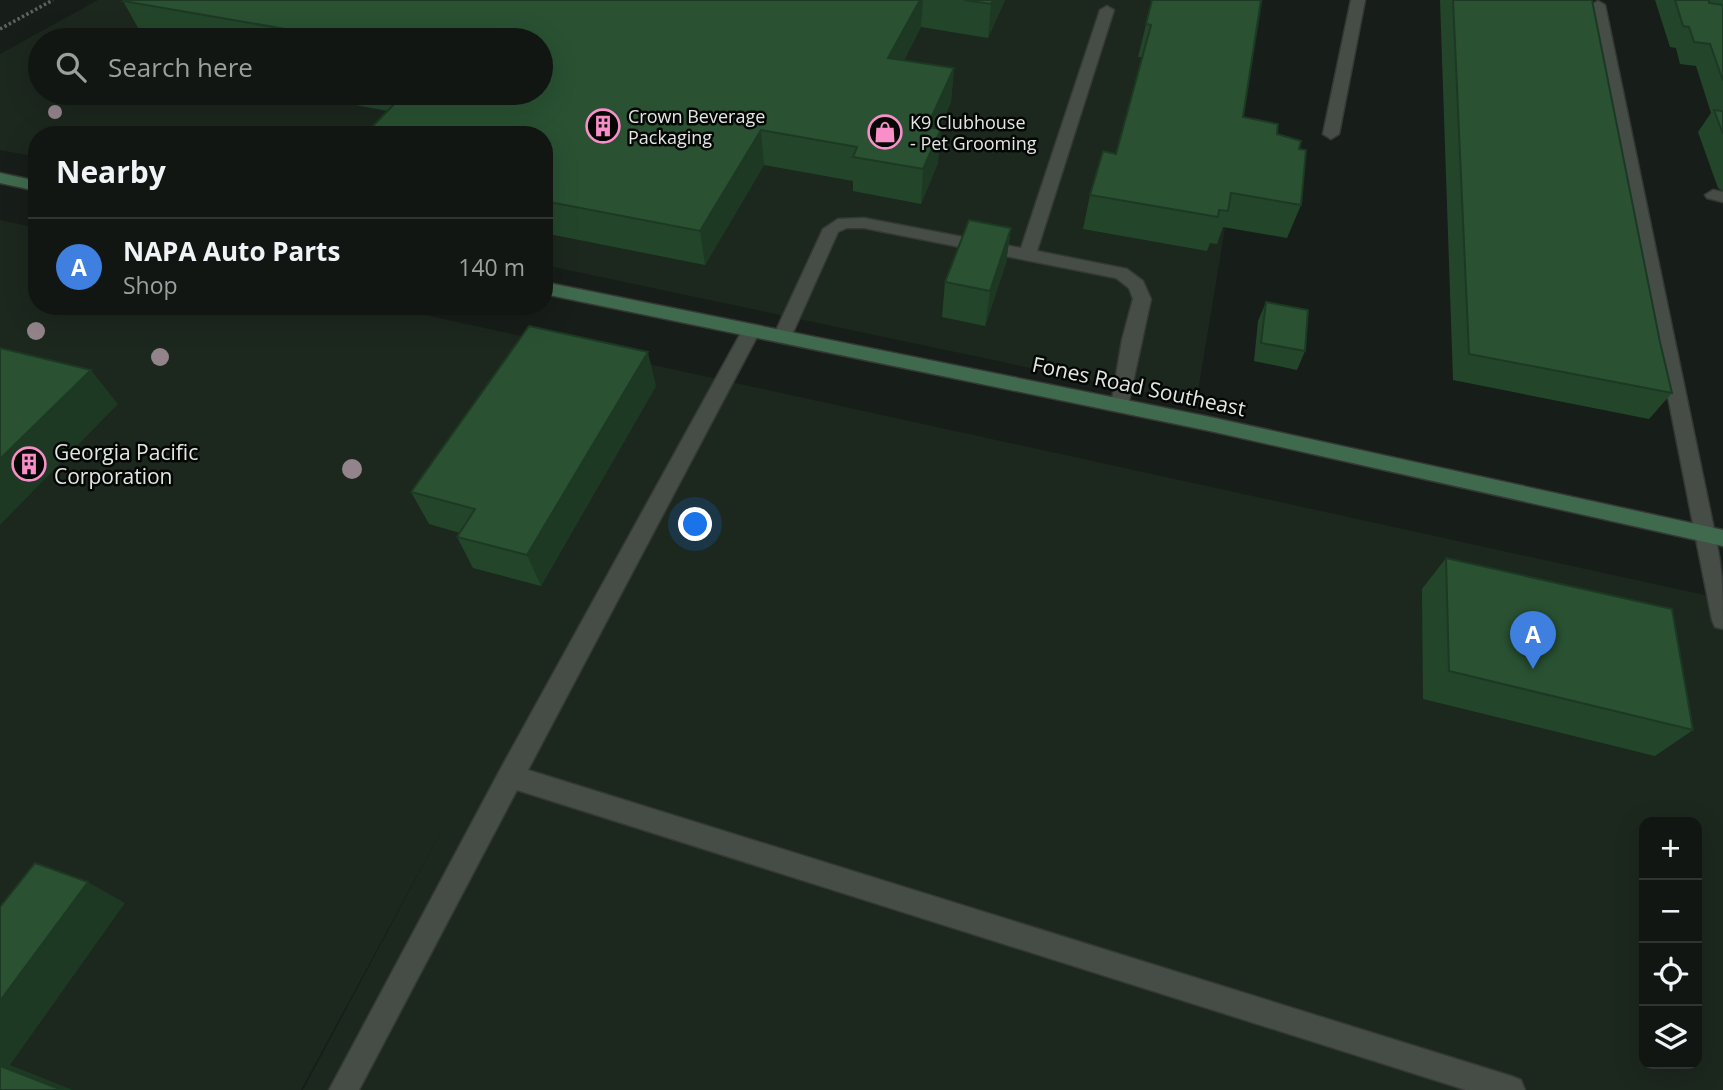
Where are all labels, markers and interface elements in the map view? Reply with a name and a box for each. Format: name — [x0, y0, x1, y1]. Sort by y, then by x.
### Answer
search box — [28, 28, 553, 105]
icon: search — [52, 48, 90, 86]
text: Search here — [108, 49, 253, 85]
place label: Crown Beverage Packaging — [628, 104, 765, 149]
building icon: Crown Beverage Packaging — [584, 107, 622, 145]
place label: K9 Clubhouse - Pet Grooming — [910, 110, 1037, 155]
shop icon: K9 Clubhouse - Pet Grooming — [866, 113, 904, 151]
text: Nearby — [56, 151, 166, 192]
text: NAPA Auto Parts — [123, 233, 340, 269]
text: A — [71, 251, 87, 283]
text: 140 m — [458, 251, 525, 283]
text: Shop — [123, 269, 178, 301]
street label: Fones Road Southeast — [1030, 350, 1248, 422]
place label: Georgia Pacific Corporation — [54, 438, 198, 490]
building icon: Georgia Pacific Corporation — [10, 445, 48, 483]
your location — [678, 507, 712, 541]
pin: A — [1510, 611, 1556, 669]
map controls — [1639, 817, 1702, 1069]
button: + — [1639, 817, 1702, 880]
button: − — [1639, 880, 1702, 943]
button: locate — [1639, 943, 1702, 1006]
button: layers — [1639, 1006, 1702, 1069]

